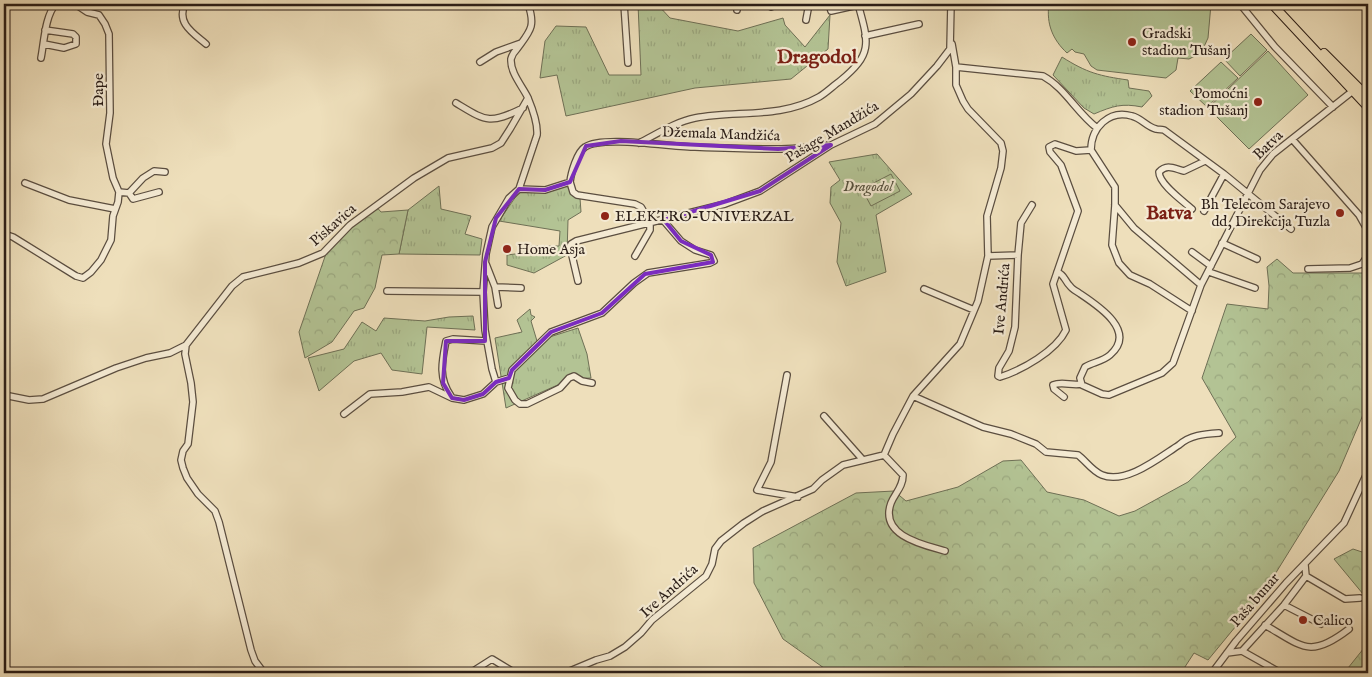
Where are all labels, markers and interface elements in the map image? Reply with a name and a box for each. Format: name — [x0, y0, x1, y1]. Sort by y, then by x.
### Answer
place label: Gradski stadion Tušanj — [1142, 24, 1231, 60]
marker: Gradski stadion Tušanj — [1126, 36, 1138, 48]
district label: Dragodol — [777, 45, 858, 70]
street label: Đape — [89, 73, 108, 107]
place label: Pomoćni stadion Tušanj — [1159, 84, 1248, 120]
street label: Pašage Mandžića — [782, 96, 883, 167]
marker: Pomoćni stadion Tušanj — [1252, 96, 1264, 108]
street label: Džemala Mandžića — [662, 122, 781, 146]
street label: Batva — [1249, 126, 1287, 164]
park label: Dragodol — [843, 177, 894, 197]
place label: Bh Telecom Sarajevo dd, Direkcija Tuzla — [1201, 195, 1331, 231]
street label: Piskavica — [306, 199, 361, 250]
district label: Batva — [1146, 201, 1192, 226]
place label: ELEKTRO-UNIVERZAL — [615, 207, 794, 226]
marker: Bh Telecom Sarajevo dd, Direkcija Tuzla — [1334, 207, 1346, 219]
marker: ELEKTRO-UNIVERZAL — [599, 210, 611, 222]
place label: Home Asja — [517, 240, 585, 259]
marker: Home Asja — [501, 243, 513, 255]
street label: Ive Andrića — [989, 262, 1015, 335]
street label: Ive Andrića — [636, 560, 702, 622]
street label: Paša bunar — [1226, 569, 1284, 631]
place label: Calico — [1313, 611, 1353, 630]
marker: Calico — [1297, 614, 1309, 626]

